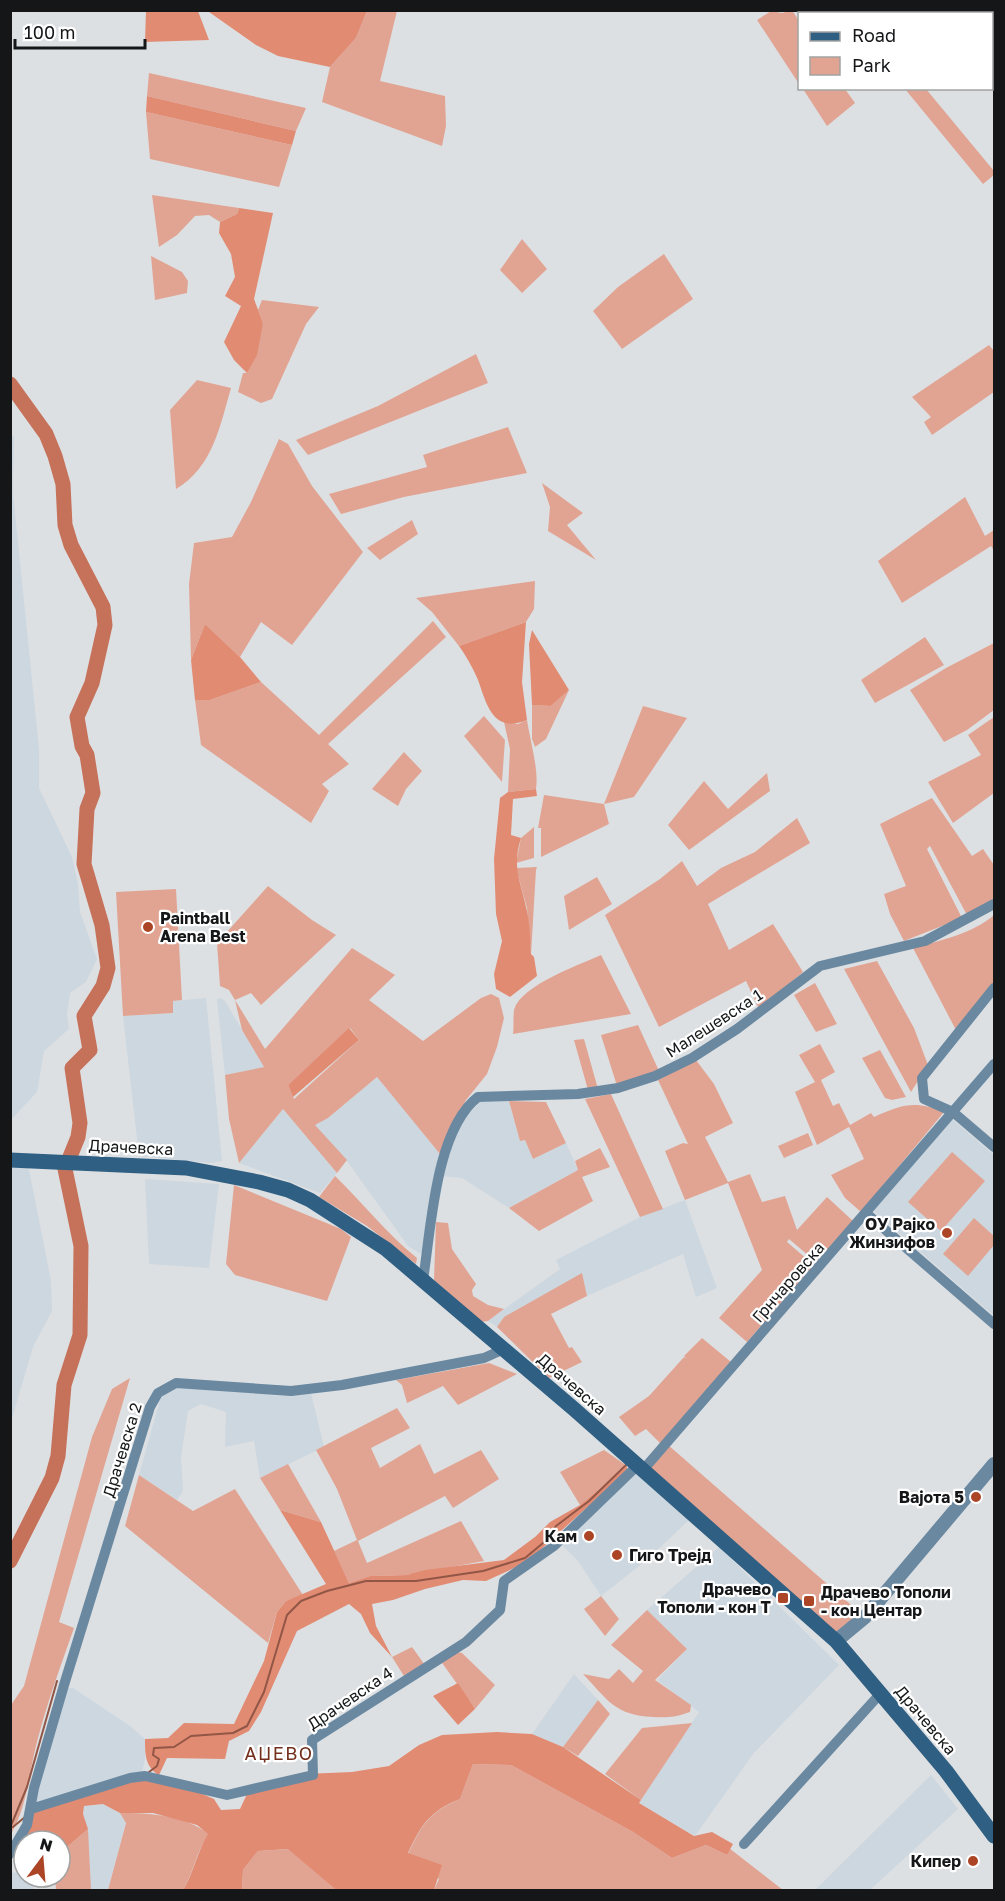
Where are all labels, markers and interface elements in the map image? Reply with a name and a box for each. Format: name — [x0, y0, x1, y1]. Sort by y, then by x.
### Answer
scale bar — [15, 12, 146, 50]
legend — [798, 12, 993, 90]
text: 100 m — [24, 21, 75, 43]
text: Road — [852, 24, 896, 46]
text: Park — [852, 54, 891, 76]
place label: Paintball Arena Best — [160, 908, 246, 946]
marker: Paintball Arena Best — [141, 920, 155, 934]
street label: Малешевска 1 — [662, 984, 766, 1062]
street label: Драчевска — [88, 1135, 174, 1159]
place label: ОУ Рајко Жинзифов — [849, 1214, 935, 1252]
marker: ОУ Рајко Жинзифов — [940, 1226, 954, 1240]
street label: Грнчаровска — [748, 1238, 828, 1326]
street label: Драчевска — [534, 1349, 610, 1419]
street label: Драчевска 2 — [98, 1400, 146, 1500]
place label: Вајота 5 — [899, 1487, 964, 1507]
marker: Вајота 5 — [969, 1490, 983, 1504]
place label: Кам — [545, 1526, 577, 1546]
marker: Кам — [582, 1529, 596, 1543]
place label: Гиго Трејд — [629, 1545, 711, 1565]
marker: Гиго Трејд — [610, 1548, 624, 1562]
place label: Драчево Тополи - кон Т — [657, 1579, 772, 1617]
place label: Драчево Тополи - кон Центар — [821, 1582, 951, 1620]
marker: Драчево Тополи - кон Т — [776, 1591, 790, 1605]
marker: Драчево Тополи - кон Центар — [802, 1594, 816, 1608]
street label: Драчевска 4 — [304, 1662, 396, 1734]
street label: Драчевска — [891, 1681, 961, 1759]
district label: АЏЕВО — [244, 1742, 314, 1764]
north arrow — [12, 1829, 72, 1889]
text: N — [38, 1833, 55, 1856]
place label: Кипер — [911, 1851, 961, 1871]
marker: Кипер — [966, 1854, 980, 1868]

